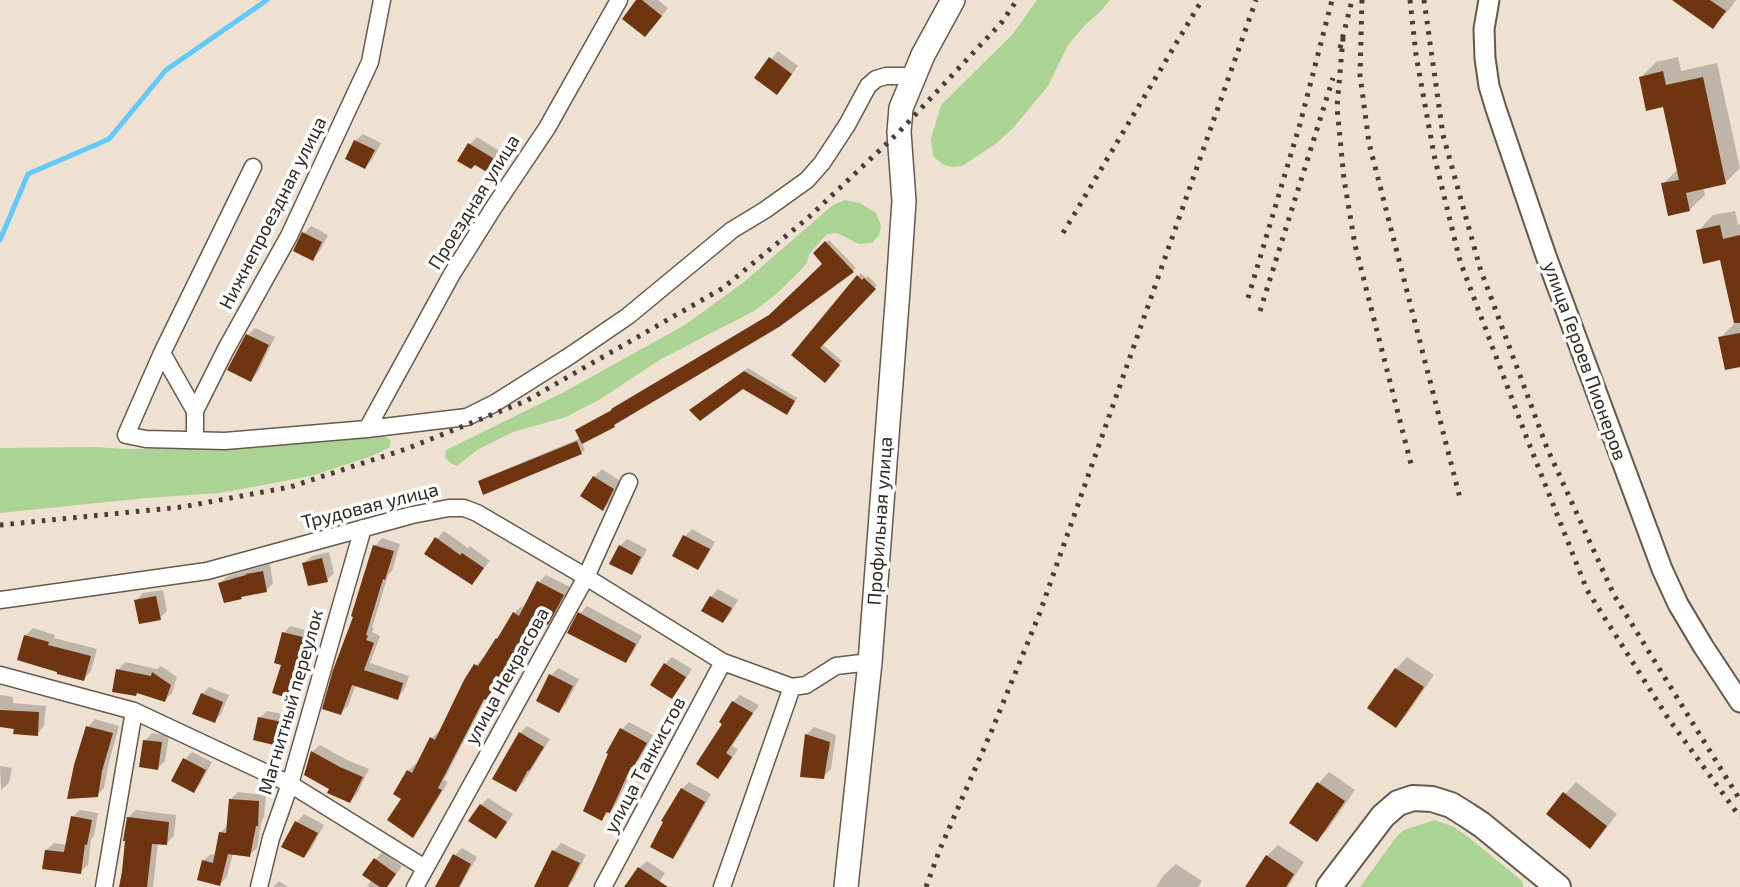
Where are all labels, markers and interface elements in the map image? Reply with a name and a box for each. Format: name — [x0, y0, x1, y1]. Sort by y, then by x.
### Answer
street label: Нижнепроездная улица — [215, 113, 331, 313]
street label: Проездная улица — [423, 130, 525, 274]
street label: улица Героев Пионеров — [1538, 259, 1632, 463]
street label: Профильная улица — [863, 436, 897, 606]
street label: Трудовая улица — [299, 478, 441, 534]
street label: улица Некрасова — [460, 604, 554, 748]
street label: Магнитный переулок — [254, 607, 328, 797]
street label: улица Танкистов — [599, 693, 691, 837]

